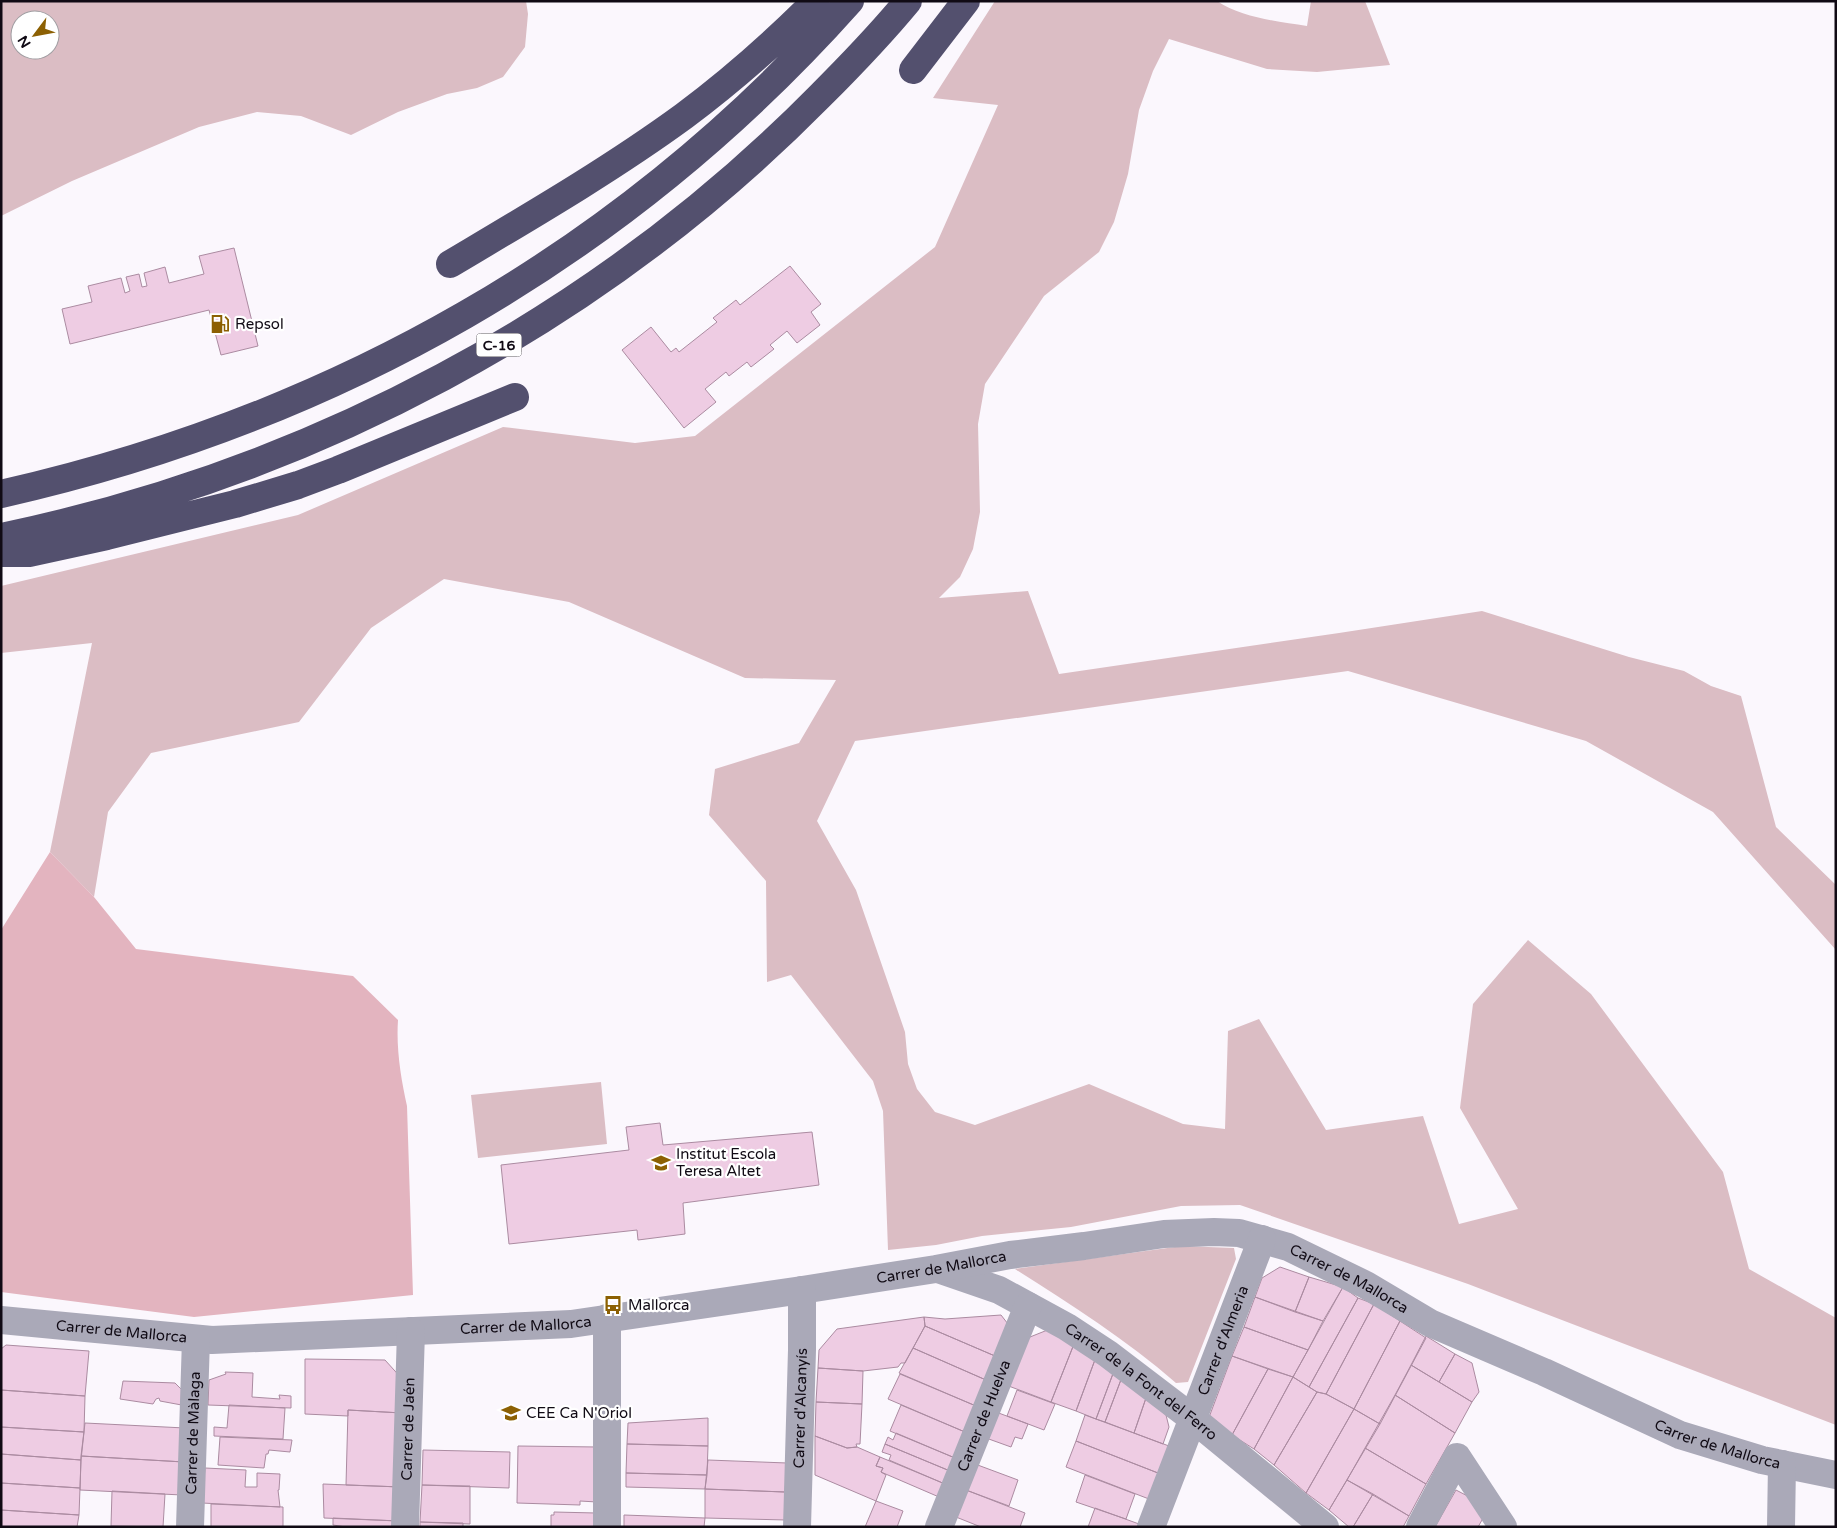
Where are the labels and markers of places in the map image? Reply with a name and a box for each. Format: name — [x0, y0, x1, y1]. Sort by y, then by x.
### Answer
fuel station icon: Repsol — [209, 313, 231, 335]
place label: Repsol — [235, 315, 284, 333]
place label: Institut Escola Teresa Altet — [676, 1145, 776, 1180]
school or university icon: Institut Escola Teresa Altet — [650, 1152, 672, 1174]
bus stop icon: Mallorca — [602, 1294, 624, 1316]
place label: Mallorca — [628, 1296, 689, 1314]
school or university icon: CEE Ca N'Oriol — [500, 1402, 522, 1424]
place label: CEE Ca N'Oriol — [526, 1404, 632, 1422]

